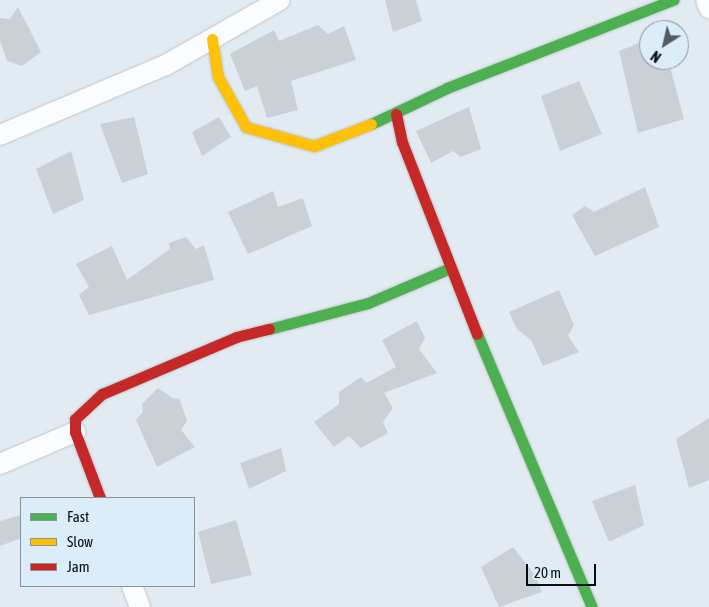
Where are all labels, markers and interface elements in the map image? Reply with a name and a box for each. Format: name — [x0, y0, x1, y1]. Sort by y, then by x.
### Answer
north arrow — [639, 20, 689, 70]
text: N — [648, 48, 664, 65]
legend — [20, 497, 195, 587]
text: Fast — [67, 508, 89, 525]
text: Slow — [67, 533, 93, 550]
scale bar — [529, 554, 599, 586]
text: Jam — [67, 558, 90, 575]
text: 20 m — [534, 564, 561, 581]

